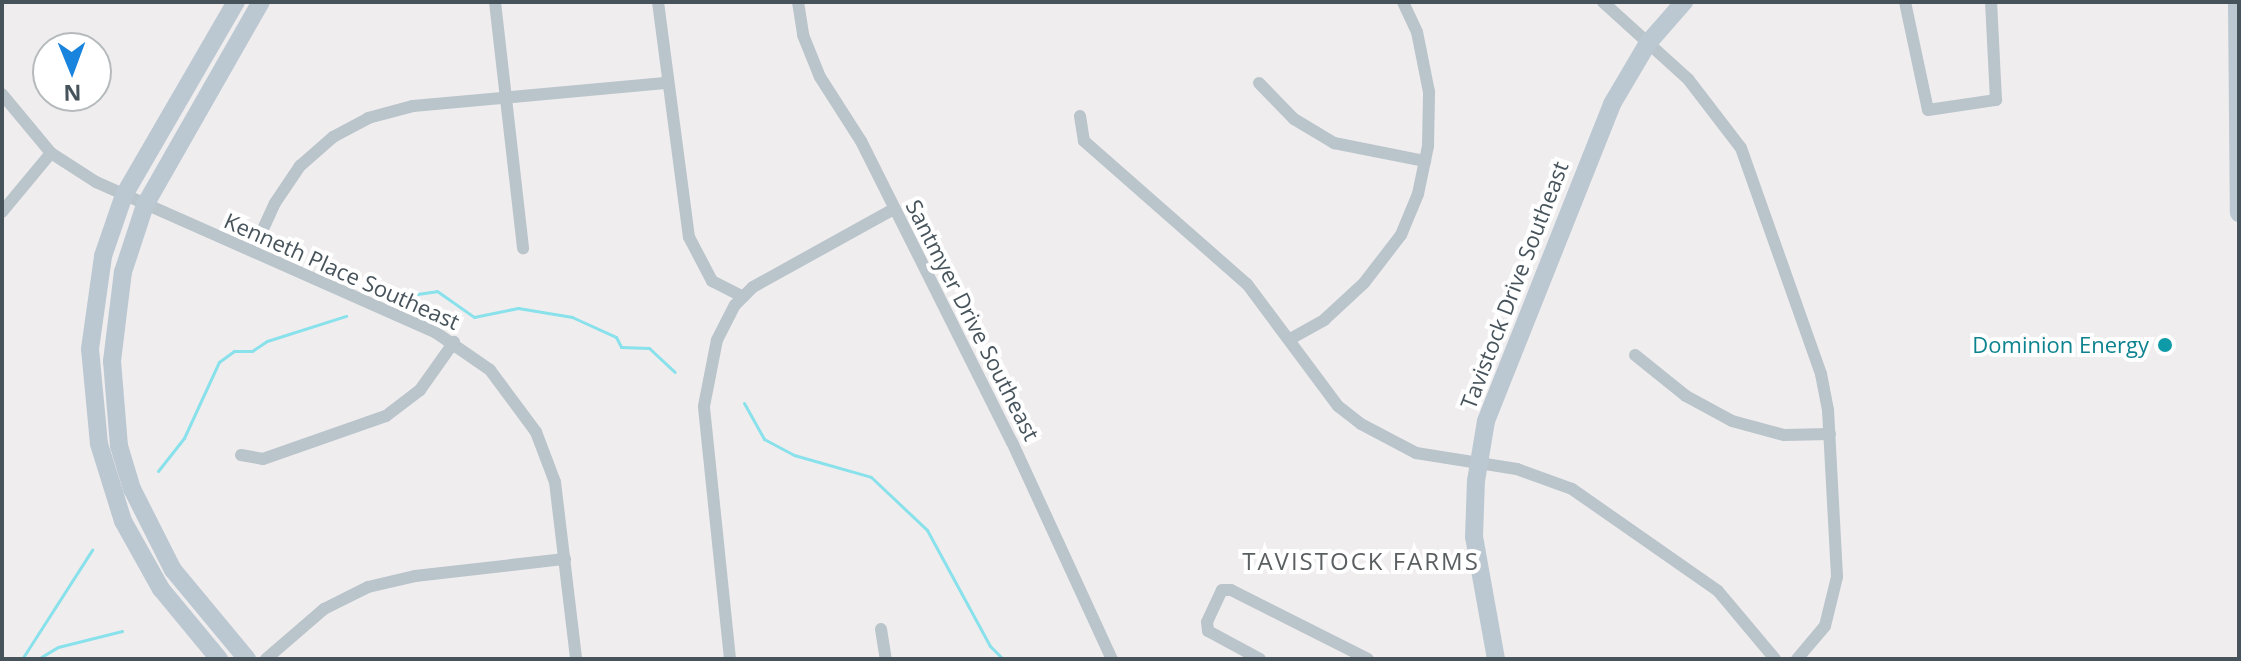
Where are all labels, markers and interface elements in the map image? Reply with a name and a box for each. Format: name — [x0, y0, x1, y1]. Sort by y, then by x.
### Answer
north arrow — [32, 32, 112, 112]
text: N — [63, 79, 82, 109]
street label: Tavistock Drive Southeast — [1455, 158, 1573, 412]
street label: Santmyer Drive Southeast — [901, 195, 1045, 445]
street label: Kenneth Place Southeast — [220, 207, 464, 335]
place label: Dominion Energy — [1972, 332, 2149, 358]
marker: Dominion Energy — [2156, 336, 2174, 354]
district label: TAVISTOCK FARMS — [1242, 547, 1480, 575]

